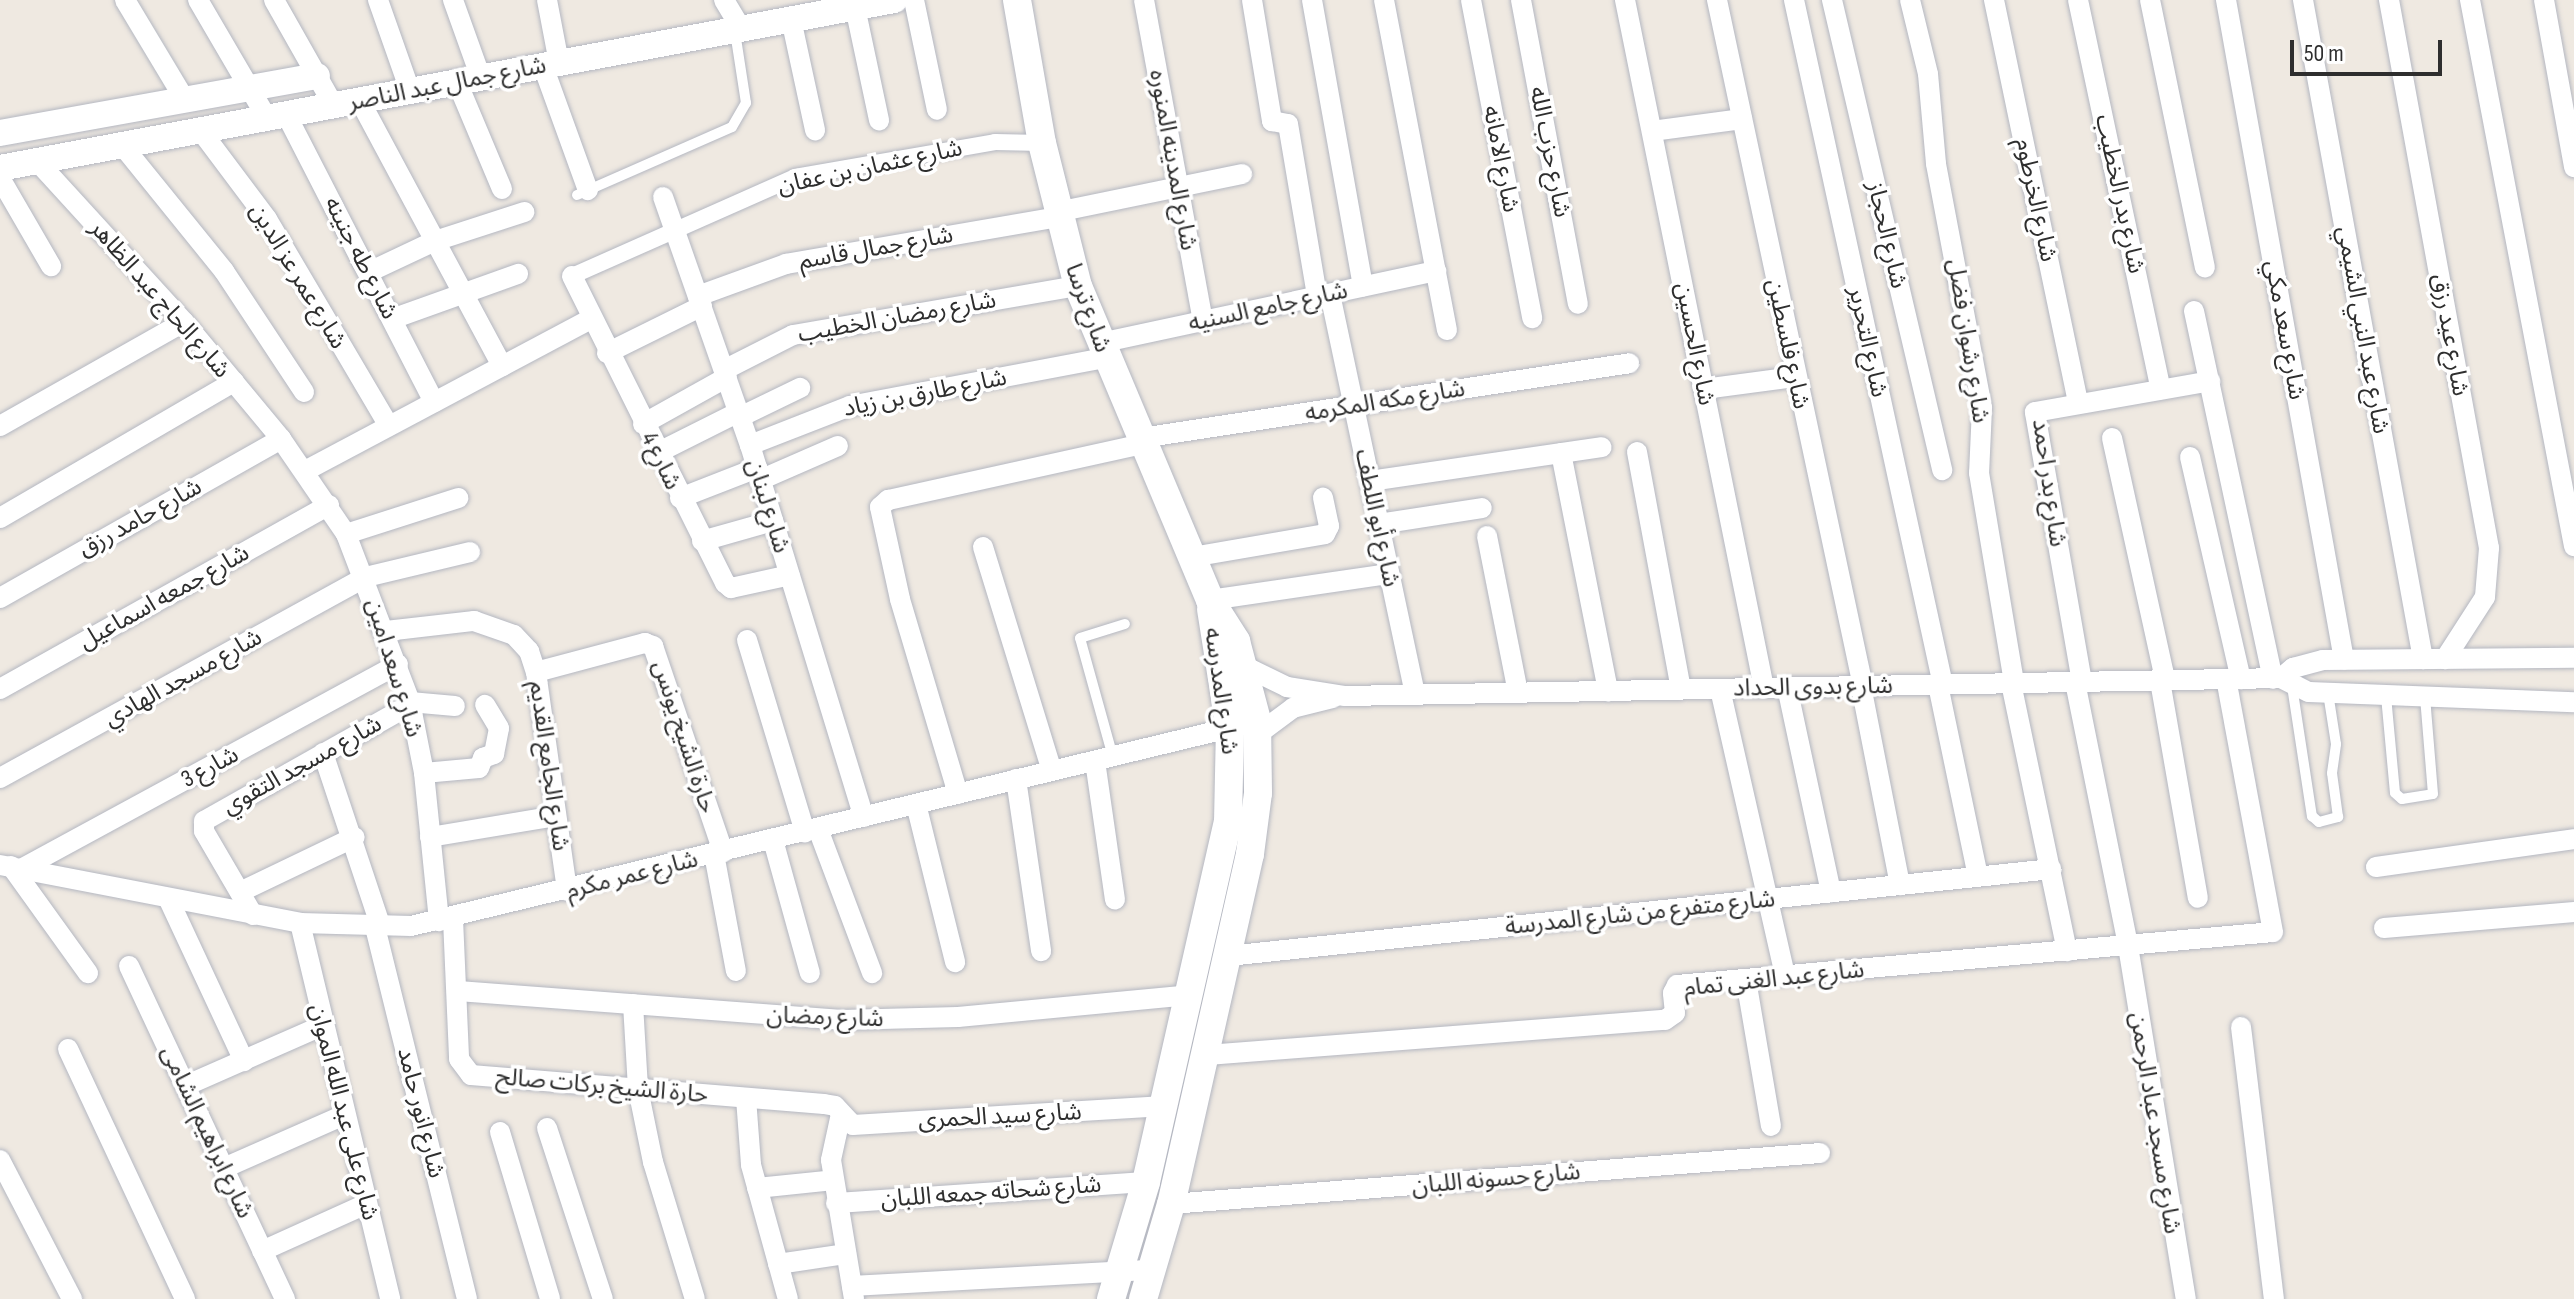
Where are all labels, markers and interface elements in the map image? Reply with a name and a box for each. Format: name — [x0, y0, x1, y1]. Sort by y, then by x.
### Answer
scale bar — [2294, 24, 2446, 74]
text: 50 m — [2304, 39, 2344, 68]
street label: شارع جمال عبد الناصر — [345, 51, 549, 117]
street label: شارع المدينه المنوره — [1143, 67, 1203, 253]
street label: شارع حزب الله — [1523, 84, 1577, 220]
street label: شارع الامانه — [1477, 103, 1525, 215]
street label: شارع بدر الخطيب — [2089, 112, 2151, 276]
street label: شارع عثمان بن عفان — [775, 133, 965, 201]
street label: شارع الخرطوم — [2009, 135, 2063, 265]
street label: شارع الحجاز — [1861, 179, 1913, 291]
street label: شارع طه جنينه — [318, 192, 404, 324]
street label: شارع عمر عز الدين — [243, 198, 353, 354]
street label: شارع الحاج عبد الظاهر — [83, 214, 237, 384]
street label: شارع جمال قاسم — [797, 220, 955, 276]
street label: شارع عبد النبي الشيمي — [2331, 224, 2395, 436]
street label: شارع رشوان فضل — [1941, 257, 1995, 425]
street label: شارع سعد مكي — [2259, 258, 2311, 402]
street label: شارع ترسا — [1059, 260, 1117, 356]
street label: شارع عيد رزق — [2425, 272, 2475, 398]
street label: شارع جامع السنيه — [1186, 276, 1350, 338]
street label: شارع فلسطين — [1760, 276, 1816, 412]
street label: شارع الحسين — [1669, 280, 1721, 408]
street label: شارع التحرير — [1842, 284, 1894, 400]
street label: شارع رمضان الخطيب — [796, 285, 998, 349]
street label: شارع طارق بن زياد — [841, 363, 1009, 423]
street label: شارع مكه المكرمه — [1303, 374, 1467, 428]
street label: شارع بدر احمد — [2026, 417, 2072, 549]
street label: شارع 4 — [635, 427, 687, 495]
street label: شارع أبو اللطف — [1348, 446, 1406, 590]
street label: شارع لبنان — [740, 456, 796, 556]
street label: شارع حامد رزق — [73, 472, 207, 564]
street label: شارع جمعه اسماعيل — [74, 538, 254, 656]
street label: شارع سعد امين — [359, 595, 429, 741]
street label: شارع مسجد الهادي — [99, 623, 267, 733]
street label: شارع المدرسه — [1198, 626, 1244, 756]
street label: حارة الشيخ يونس — [646, 657, 722, 817]
street label: شارع بدوى الحداد — [1733, 671, 1893, 703]
street label: شارع الجامع القديم — [523, 679, 575, 853]
street label: شارع مسجد التقوي — [217, 709, 387, 821]
street label: شارع 3 — [176, 740, 244, 794]
street label: شارع عمر مكرم — [563, 845, 701, 905]
street label: شارع متفرع من شارع المدرسة — [1504, 885, 1776, 941]
street label: شارع عبد الغنى تمام — [1682, 955, 1866, 1003]
street label: شارع على عبد الله الموان — [303, 1001, 385, 1223]
street label: شارع رمضان — [766, 1001, 884, 1033]
street label: شارع مسجد عباد الرحمن — [2123, 1010, 2187, 1236]
street label: شارع ابراهيم الشامى — [154, 1041, 260, 1223]
street label: شارع انور حامد — [391, 1045, 451, 1181]
street label: حارة الشيخ بركات صالح — [495, 1062, 709, 1110]
street label: شارع سيد الحمرى — [917, 1097, 1083, 1135]
street label: شارع حسونه اللبان — [1410, 1157, 1582, 1201]
street label: شارع شحاته جمعه اللبان — [880, 1170, 1102, 1214]

